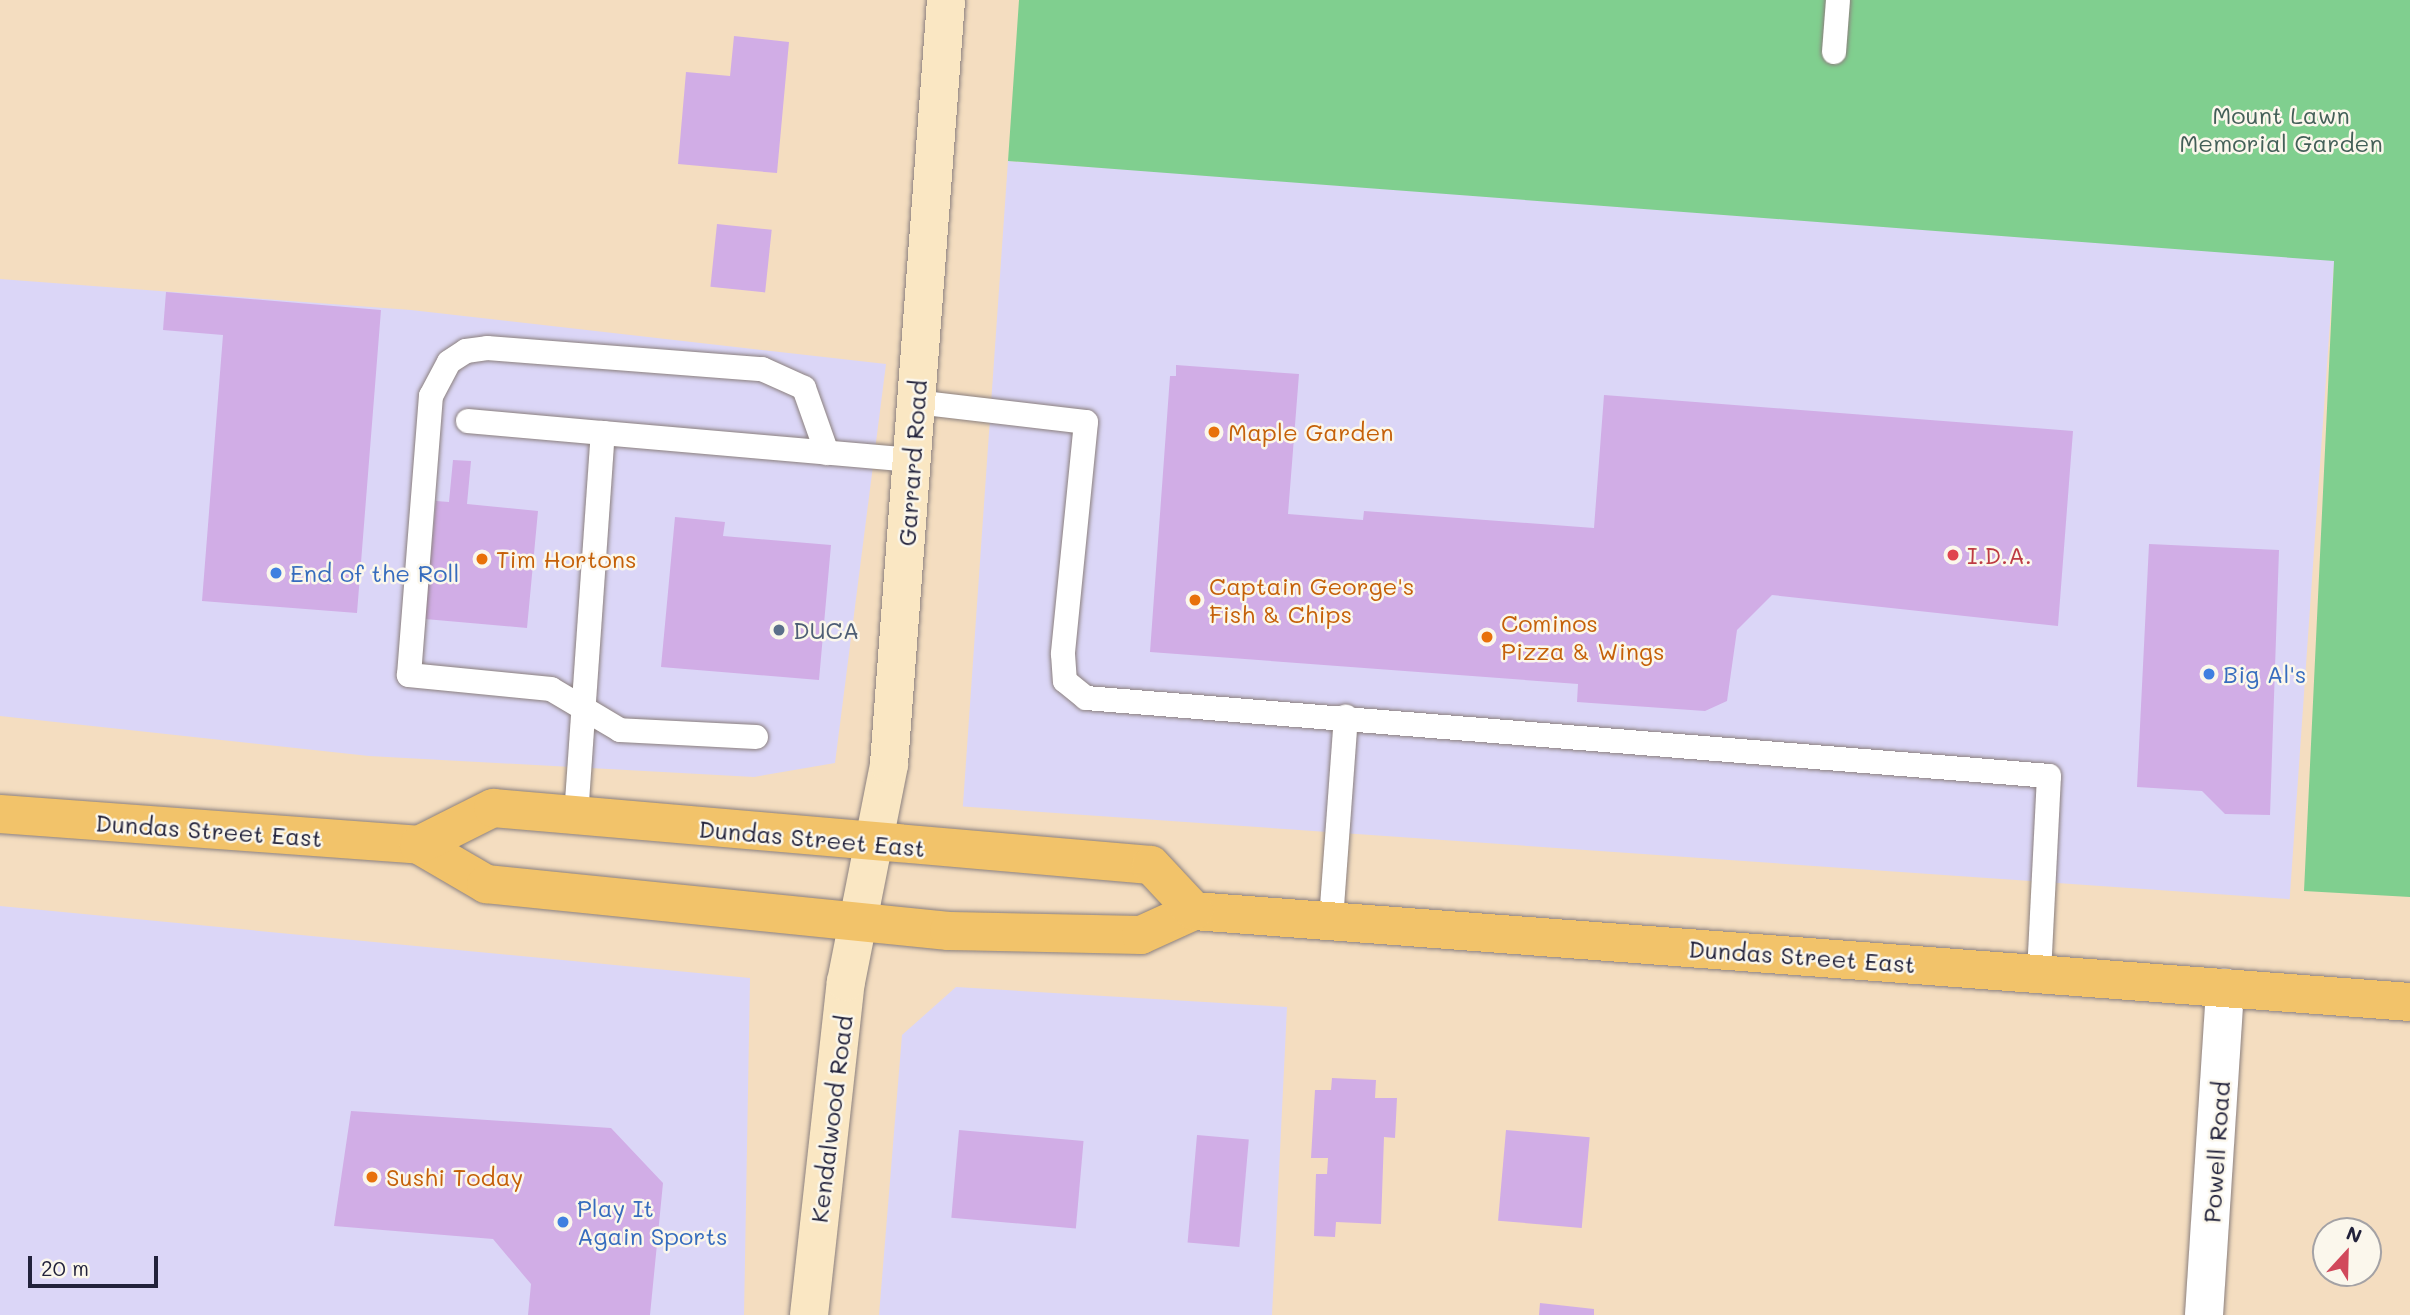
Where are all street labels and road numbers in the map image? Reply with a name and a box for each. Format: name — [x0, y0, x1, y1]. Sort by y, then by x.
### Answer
street label: Garrard Road — [892, 379, 932, 547]
street label: Dundas Street East — [95, 808, 323, 852]
street label: Dundas Street East — [697, 814, 927, 862]
street label: Dundas Street East — [1688, 934, 1916, 978]
street label: Kendalwood Road — [804, 1014, 858, 1224]
street label: Powell Road — [2197, 1080, 2235, 1224]

